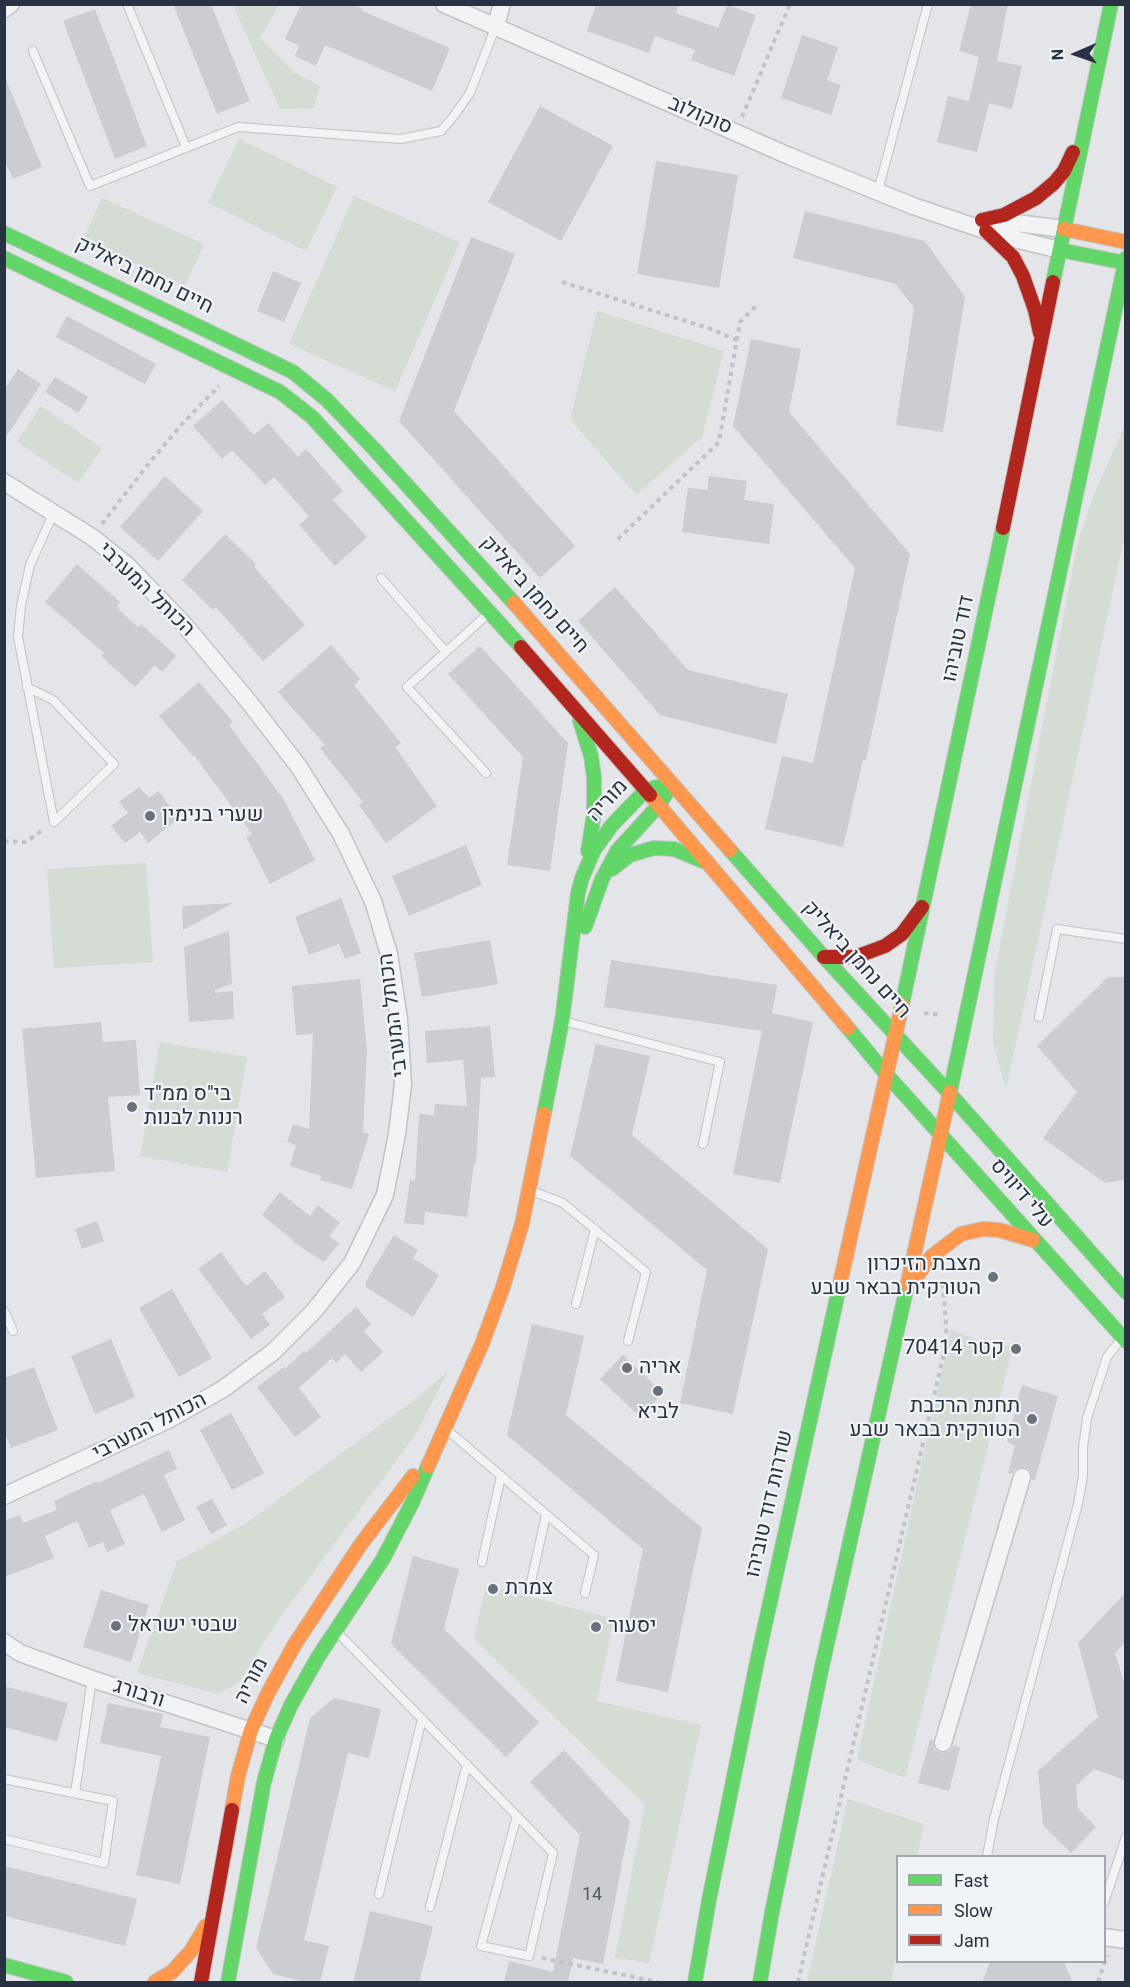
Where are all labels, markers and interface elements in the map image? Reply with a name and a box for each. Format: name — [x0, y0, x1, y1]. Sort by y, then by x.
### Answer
north arrow — [1046, 24, 1106, 84]
text: N — [1048, 49, 1067, 61]
street label: סוקולוב — [664, 91, 736, 141]
street label: חיים נחמן ביאליק — [71, 232, 217, 320]
street label: חיים נחמן ביאליק — [474, 531, 594, 659]
street label: הכותל המערבי — [92, 538, 200, 642]
street label: דוד טוביהו — [937, 593, 981, 685]
street label: מוריה — [582, 775, 634, 827]
place label: שערי בנימין — [162, 803, 263, 829]
marker: שערי בנימין — [143, 809, 157, 823]
street label: חיים נחמן ביאליק — [796, 896, 916, 1024]
street label: הכותל המערבי — [374, 952, 414, 1078]
place label: בי"ס ממ"ד רננות לבנות — [144, 1082, 243, 1132]
marker: בי"ס ממ"ד רננות לבנות — [125, 1100, 139, 1114]
street label: עלי דיוויס — [984, 1154, 1058, 1234]
place label: מצבת הזיכרון הטורקית בבאר שבע — [810, 1252, 981, 1302]
marker: מצבת הזיכרון הטורקית בבאר שבע — [986, 1270, 1000, 1284]
place label: קטר 70414 — [903, 1336, 1004, 1362]
marker: קטר 70414 — [1009, 1342, 1023, 1356]
place label: אריה — [639, 1355, 681, 1381]
marker: אריה — [620, 1361, 634, 1375]
marker: לביא — [651, 1384, 665, 1398]
street label: הכותל המערבי — [89, 1388, 211, 1466]
place label: תחנת הרכבת הטורקית בבאר שבע — [849, 1394, 1020, 1444]
place label: לביא — [637, 1400, 679, 1426]
marker: תחנת הרכבת הטורקית בבאר שבע — [1025, 1412, 1039, 1426]
street label: שדרות דוד טוביהו — [741, 1428, 799, 1580]
place label: צמרת — [505, 1576, 553, 1602]
marker: צמרת — [486, 1582, 500, 1596]
place label: שבטי ישראל — [128, 1613, 238, 1639]
place label: יסעור — [608, 1614, 656, 1640]
marker: שבטי ישראל — [109, 1619, 123, 1633]
marker: יסעור — [589, 1620, 603, 1634]
street label: מוריה — [230, 1654, 274, 1708]
street label: ורבורג — [110, 1674, 168, 1714]
legend — [896, 1855, 1106, 1963]
text: Fast — [954, 1870, 989, 1891]
house number: 14 — [582, 1884, 602, 1906]
text: Slow — [954, 1900, 993, 1921]
text: Jam — [954, 1930, 990, 1951]

